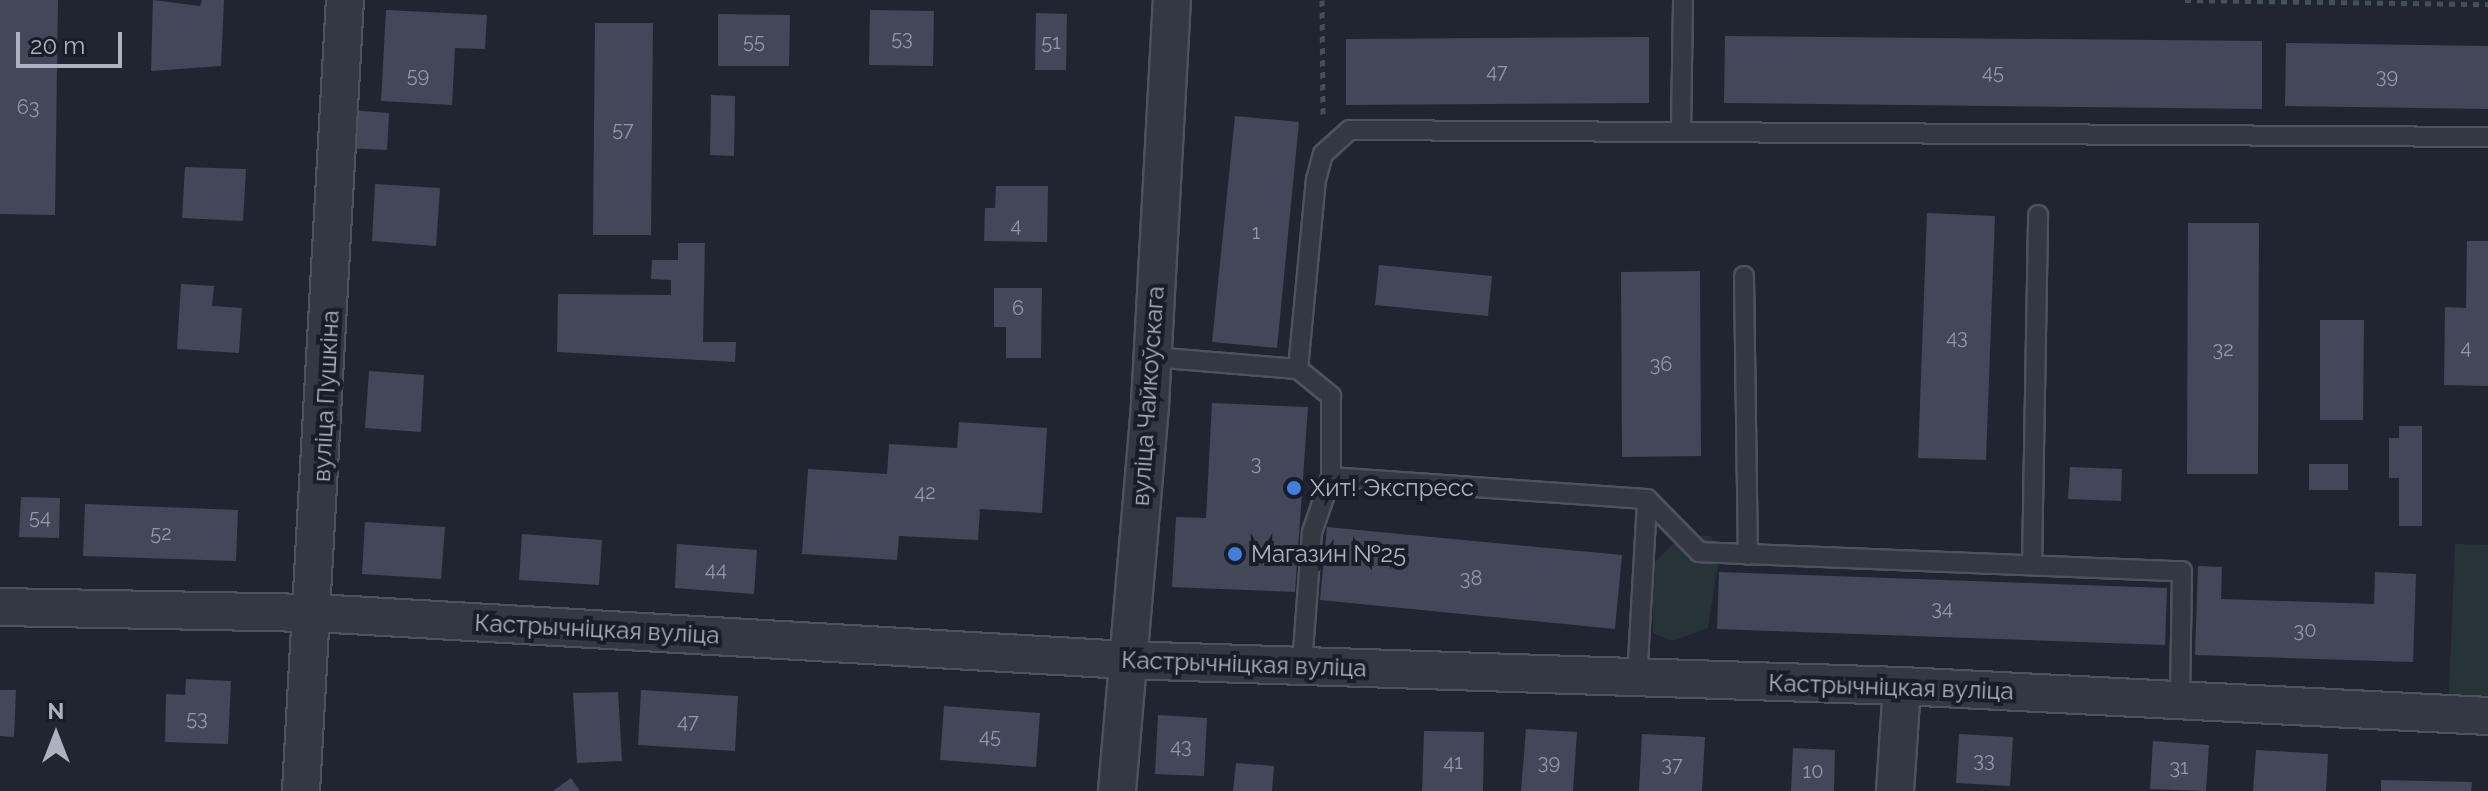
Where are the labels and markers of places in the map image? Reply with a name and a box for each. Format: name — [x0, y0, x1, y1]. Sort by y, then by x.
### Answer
place label: Хит! Экспресс — [1310, 474, 1474, 502]
marker: Хит! Экспресс — [1285, 479, 1303, 497]
place label: Магазин №25 — [1251, 540, 1406, 568]
marker: Магазин №25 — [1226, 545, 1244, 563]

